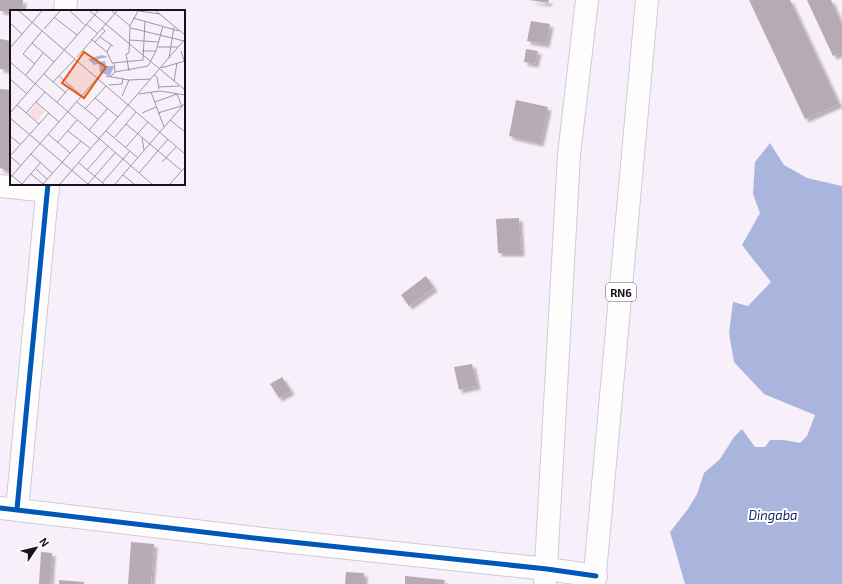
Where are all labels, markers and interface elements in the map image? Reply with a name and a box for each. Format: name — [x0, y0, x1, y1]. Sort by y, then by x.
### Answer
inset map — [10, 10, 185, 185]
road number: RN6 — [606, 283, 636, 301]
water label: Dingaba — [748, 507, 798, 523]
north arrow — [16, 528, 56, 568]
text: N — [37, 535, 52, 549]

